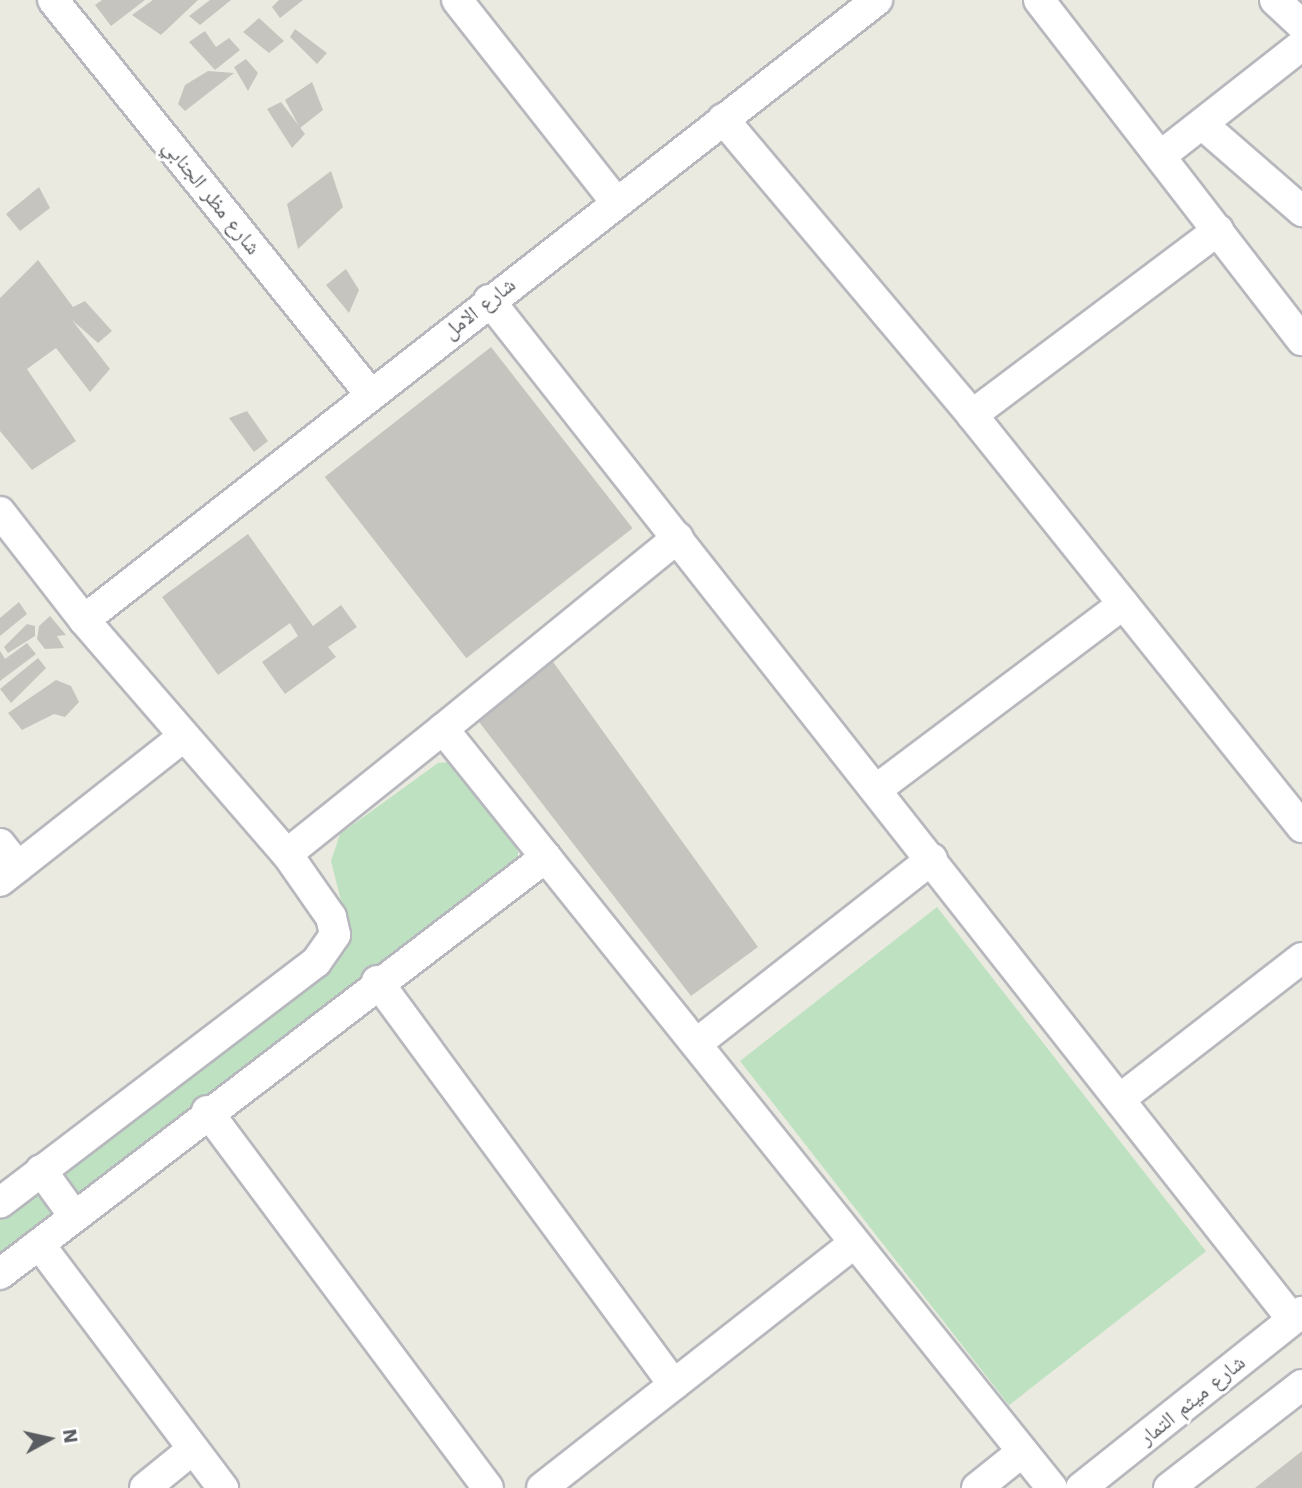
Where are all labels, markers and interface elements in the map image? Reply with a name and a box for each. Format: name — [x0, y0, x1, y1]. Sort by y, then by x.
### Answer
street label: شارع مظر الجنابي — [158, 134, 266, 260]
street label: شارع الامل — [438, 272, 520, 344]
street label: شارع ميثم التمار — [1134, 1350, 1250, 1450]
north arrow — [14, 1404, 84, 1474]
text: N — [58, 1427, 83, 1445]

